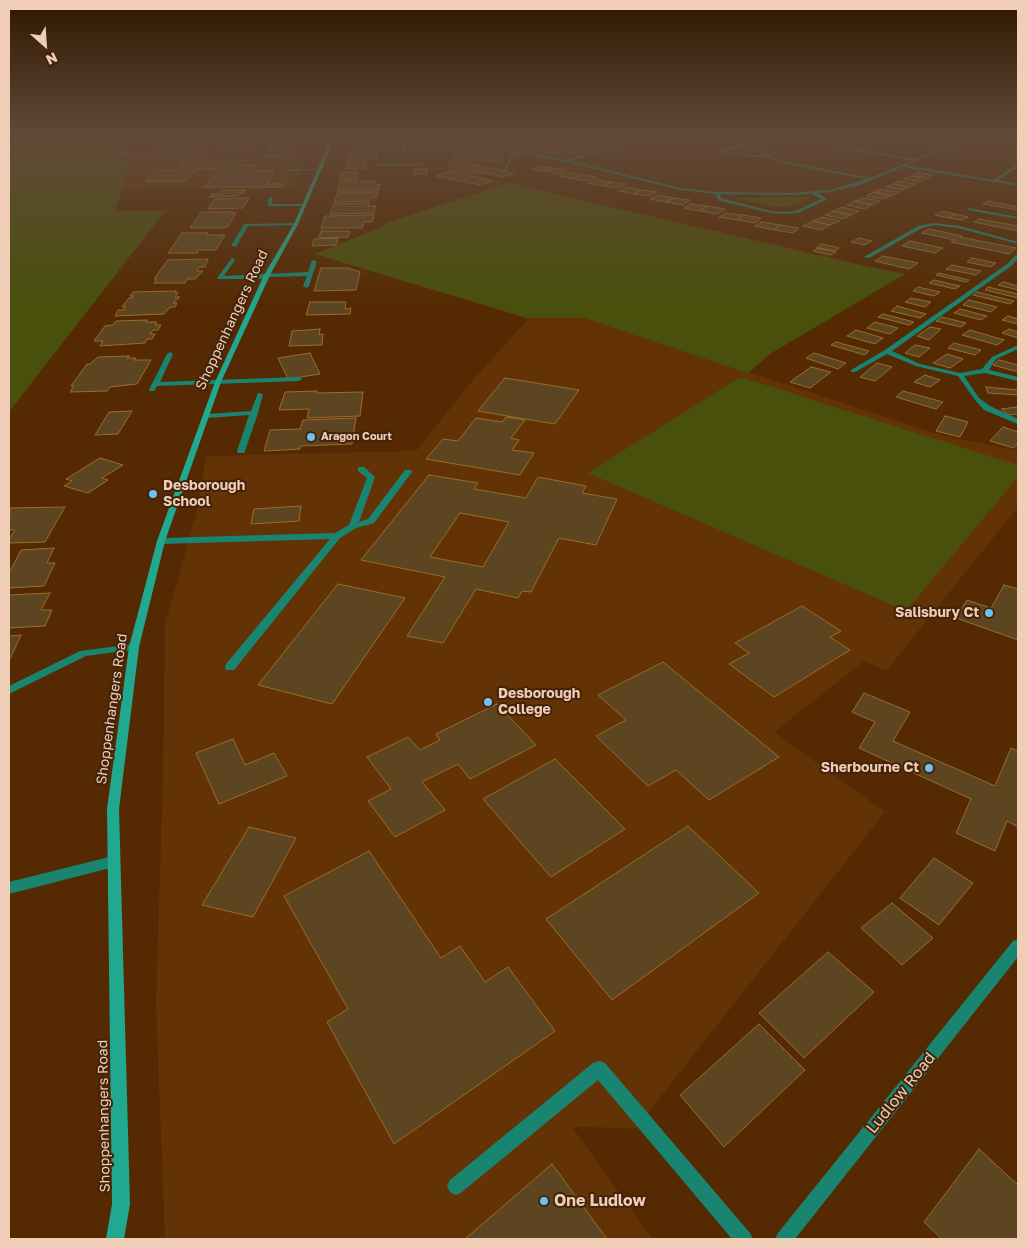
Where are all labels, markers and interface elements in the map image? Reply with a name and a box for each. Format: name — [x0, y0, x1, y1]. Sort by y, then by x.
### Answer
north arrow — [20, 20, 70, 70]
text: N — [43, 49, 60, 69]
street label: Shoppenhangers Road — [192, 247, 272, 393]
place label: Aragon Court — [321, 430, 392, 444]
marker: Aragon Court — [305, 431, 317, 443]
place label: Desborough School — [163, 478, 245, 511]
marker: Desborough School — [147, 488, 159, 500]
place label: Salisbury Ct — [895, 605, 979, 621]
marker: Salisbury Ct — [983, 607, 995, 619]
street label: Shoppenhangers Road — [93, 632, 131, 786]
place label: Desborough College — [498, 686, 580, 719]
marker: Desborough College — [482, 696, 494, 708]
place label: Sherbourne Ct — [821, 760, 919, 776]
marker: Sherbourne Ct — [923, 762, 935, 774]
street label: Shoppenhangers Road — [94, 1040, 114, 1192]
street label: Ludlow Road — [862, 1049, 940, 1137]
place label: One Ludlow — [554, 1191, 646, 1211]
marker: One Ludlow — [538, 1195, 550, 1207]

